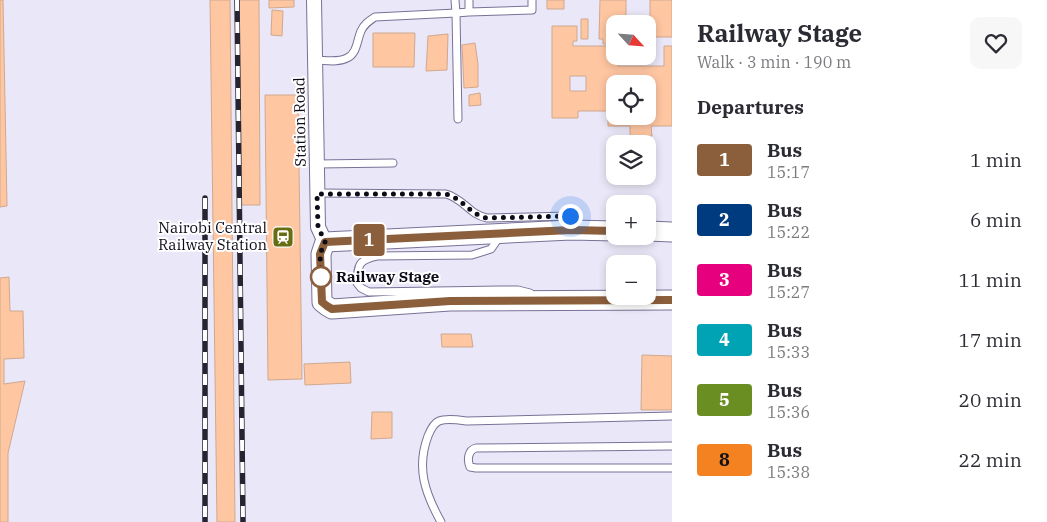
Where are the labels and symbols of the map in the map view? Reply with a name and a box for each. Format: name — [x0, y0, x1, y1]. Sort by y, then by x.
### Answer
north arrow — [606, 15, 656, 65]
street label: Station Road — [289, 77, 310, 167]
your location — [558, 204, 583, 229]
place label: Nairobi Central Railway Station — [158, 218, 267, 254]
line badge: 1 — [353, 224, 385, 256]
station icon: Nairobi Central Railway Station — [271, 225, 295, 249]
marker: Railway Stage — [310, 266, 332, 288]
place label: Railway Stage — [336, 267, 439, 286]

